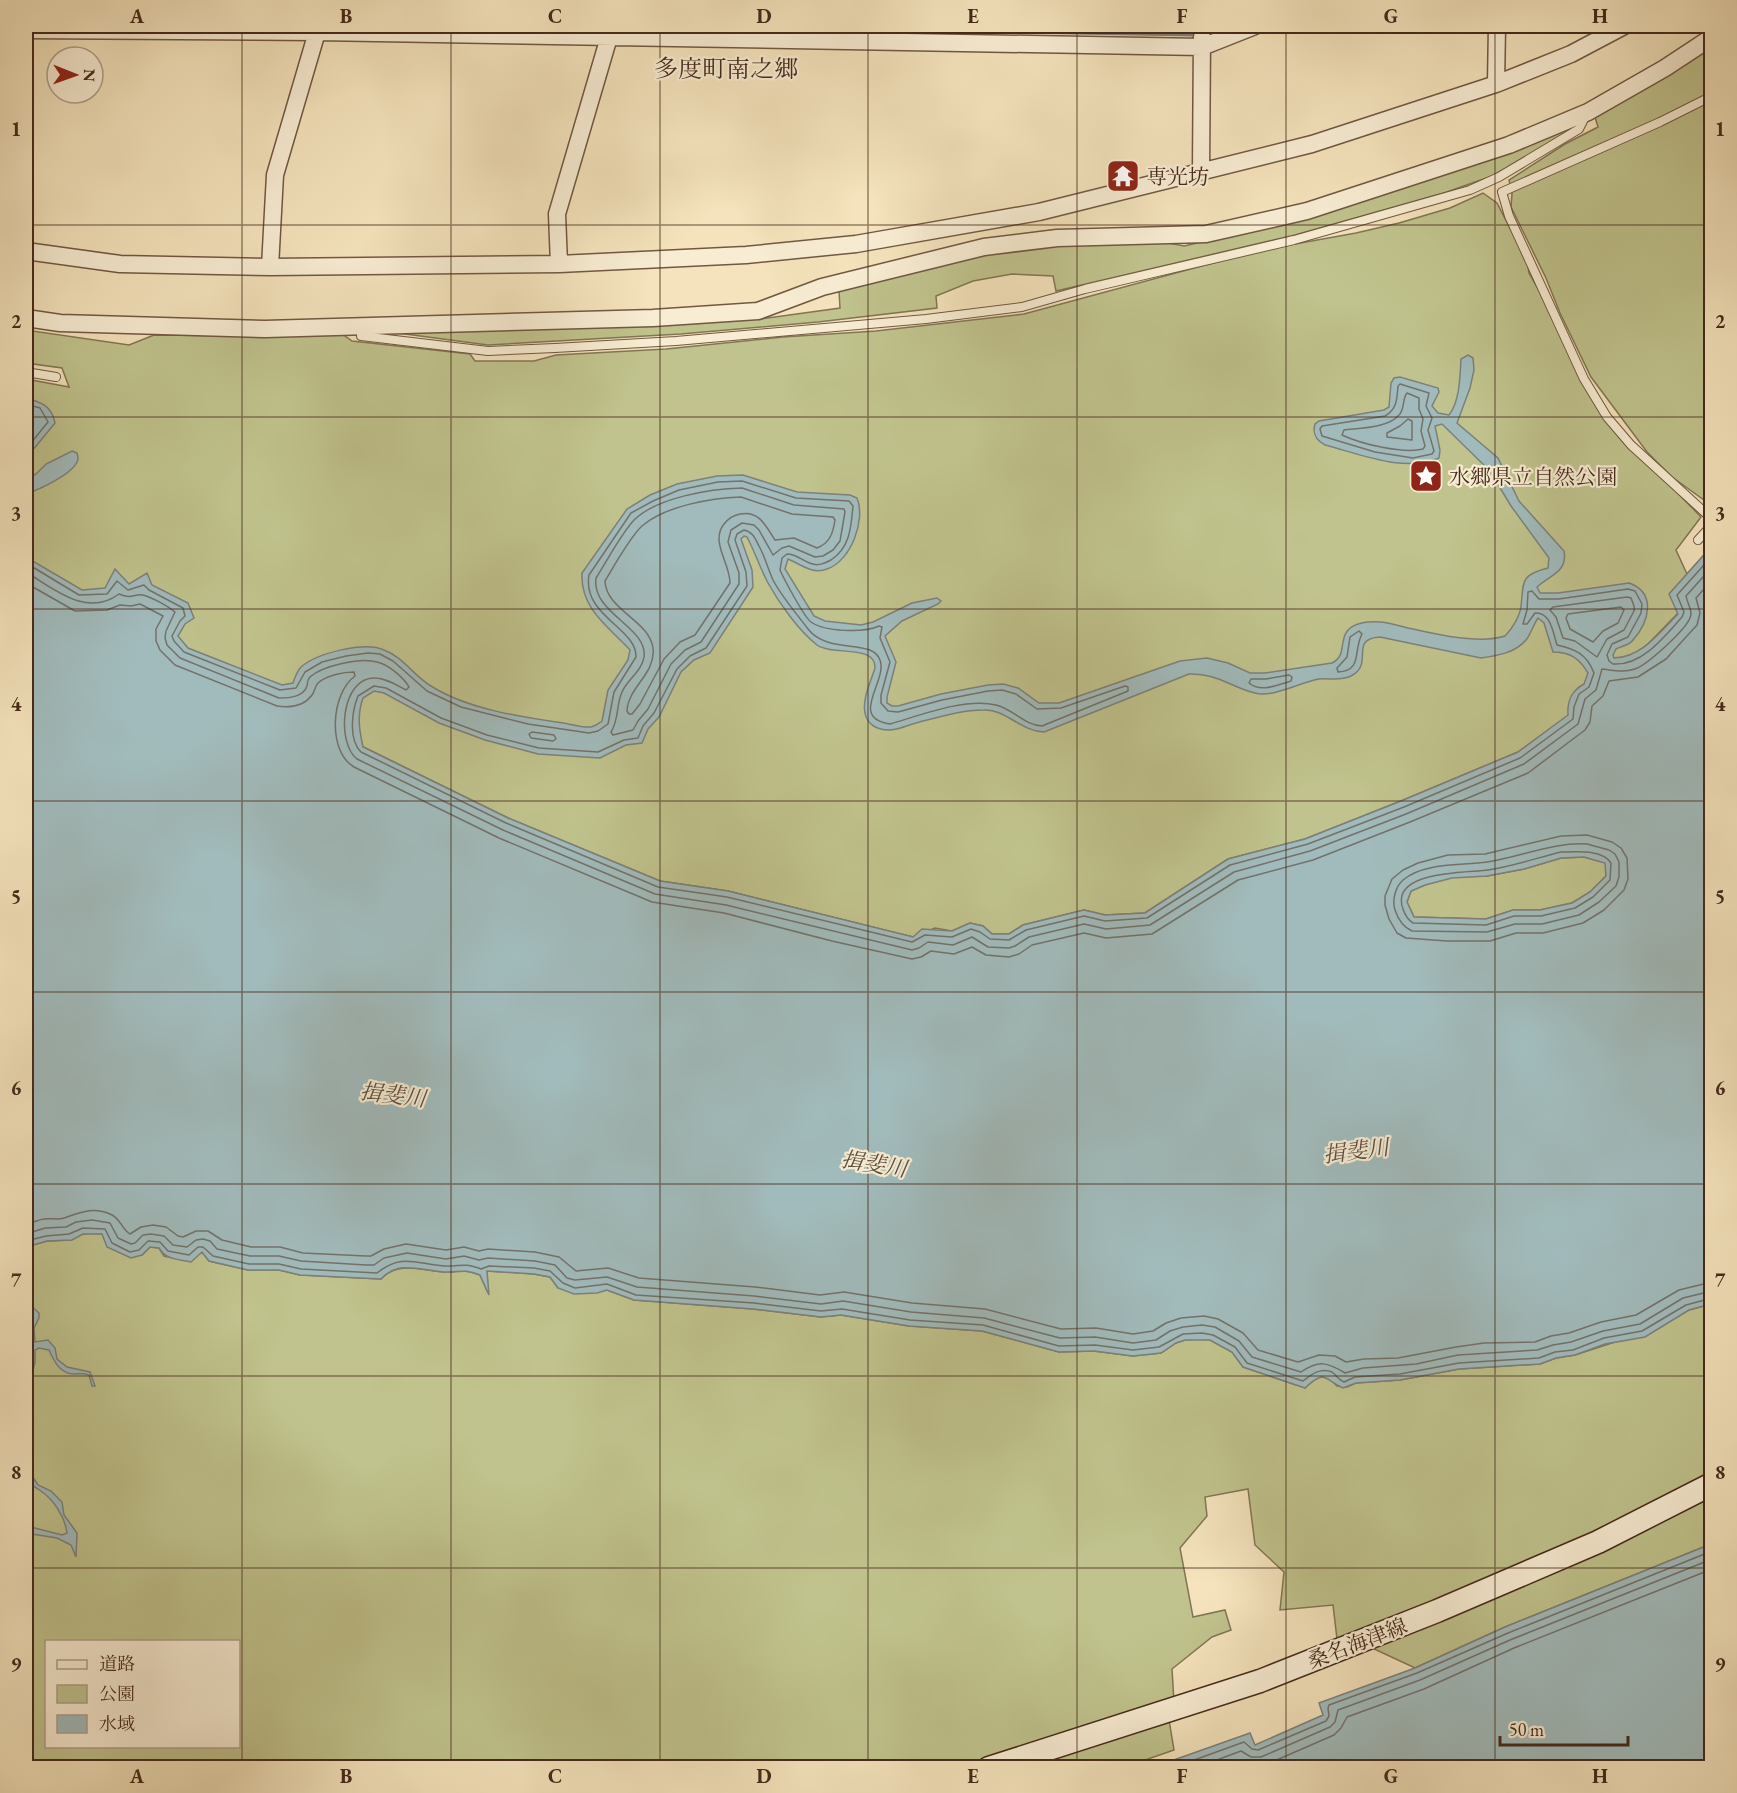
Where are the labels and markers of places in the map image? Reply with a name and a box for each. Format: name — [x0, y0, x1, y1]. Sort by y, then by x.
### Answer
temple icon: 専光坊 — [1105, 158, 1141, 194]
place label: 専光坊 — [1146, 163, 1209, 190]
place icon: 水郷県立自然公園 — [1408, 458, 1444, 494]
place label: 水郷県立自然公園 — [1449, 463, 1617, 490]

